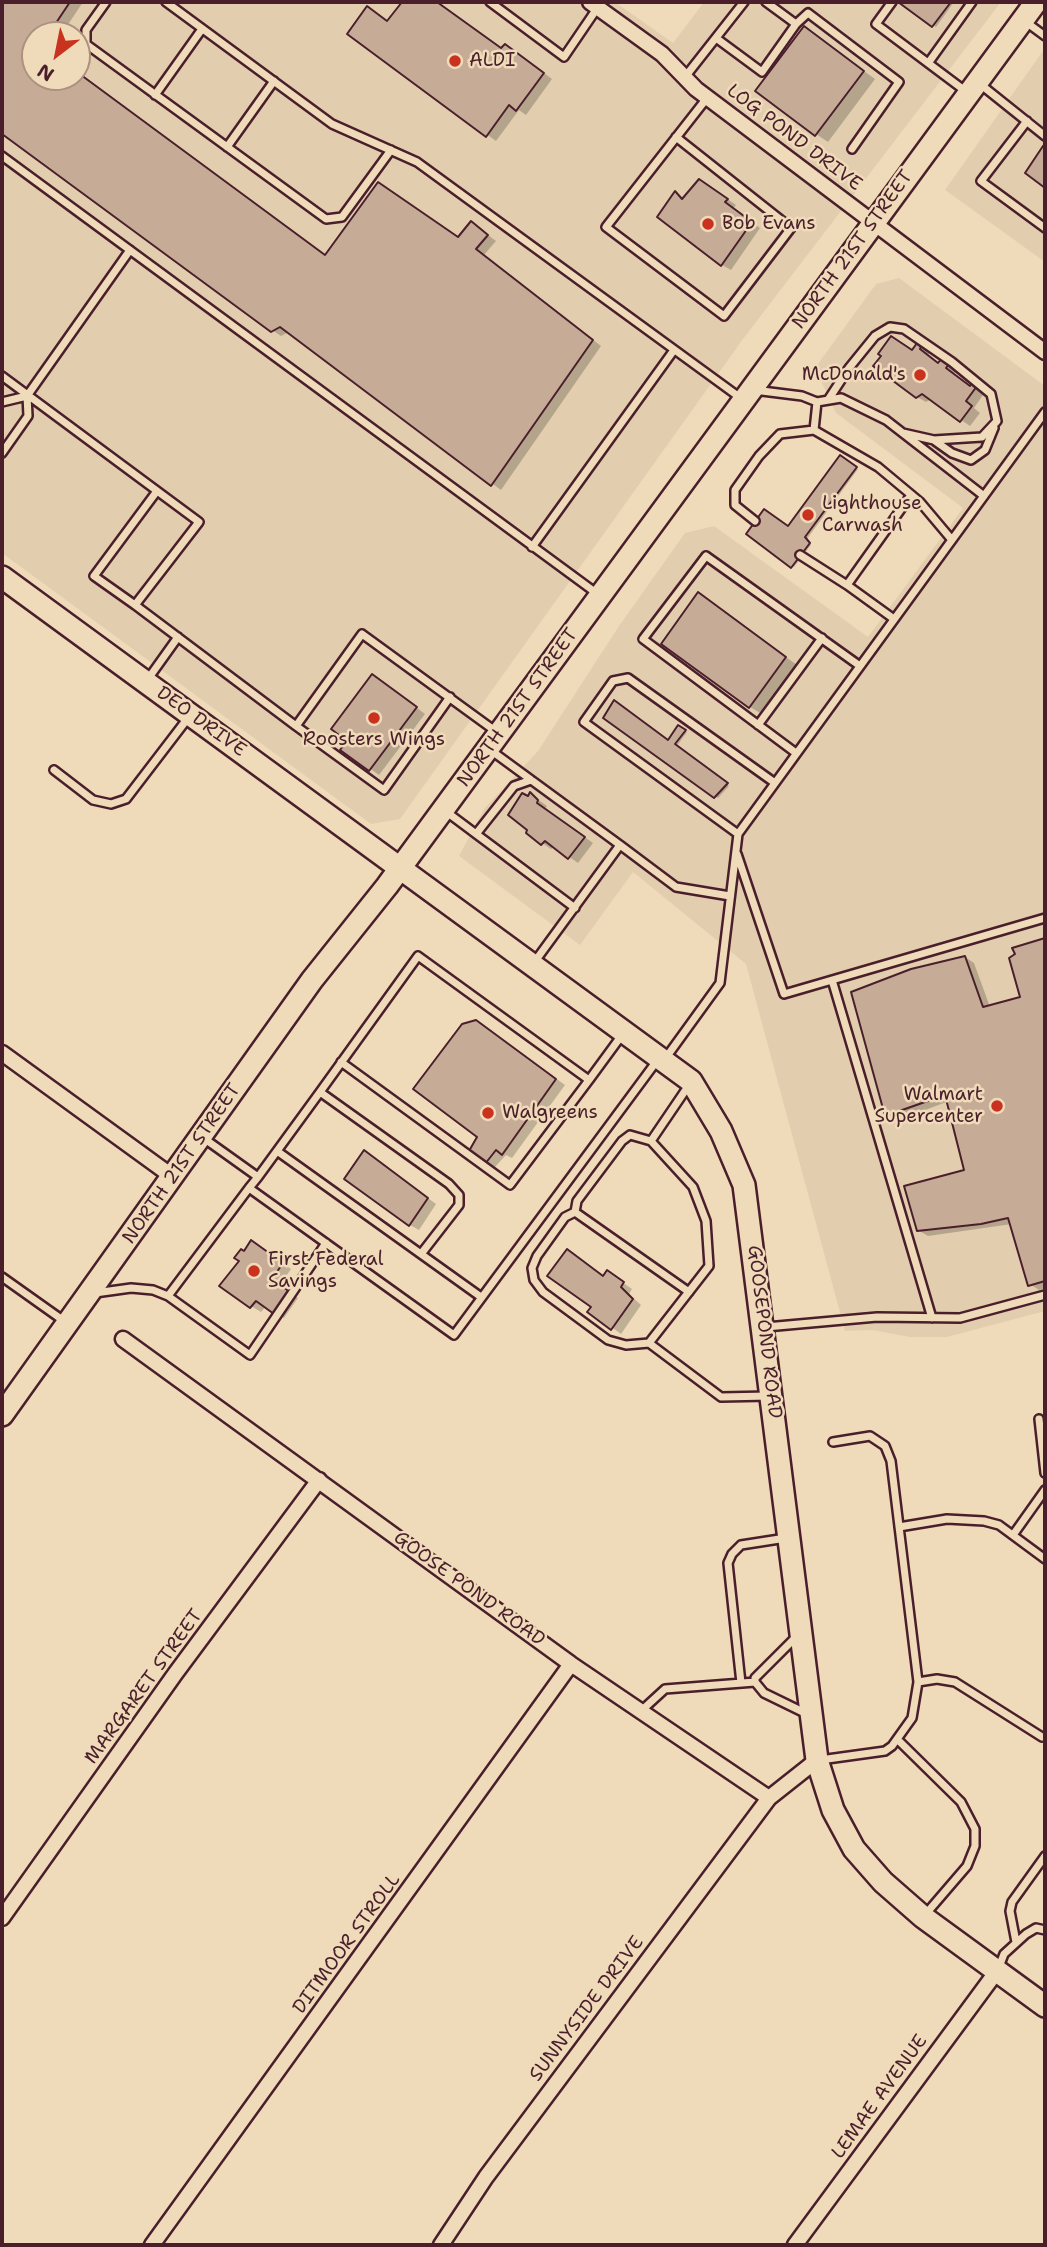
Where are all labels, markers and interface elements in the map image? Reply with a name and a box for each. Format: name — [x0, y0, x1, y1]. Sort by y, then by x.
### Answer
north arrow — [21, 21, 91, 91]
place label: ALDI — [469, 50, 516, 72]
marker: ALDI — [447, 53, 463, 69]
text: N — [33, 58, 59, 87]
street label: LOG POND DRIVE — [722, 80, 866, 196]
street label: NORTH 21ST STREET — [788, 166, 918, 334]
place label: Bob Evans — [722, 213, 816, 235]
marker: Bob Evans — [700, 216, 716, 232]
place label: McDonald's — [802, 364, 906, 386]
marker: McDonald's — [912, 367, 928, 383]
place label: Lighthouse Carwash — [822, 493, 922, 537]
marker: Lighthouse Carwash — [800, 507, 816, 523]
street label: NORTH 21ST STREET — [453, 624, 583, 792]
street label: DEO DRIVE — [152, 682, 250, 762]
marker: Roosters Wings — [366, 710, 382, 726]
place label: Roosters Wings — [303, 729, 445, 751]
street label: NORTH 21ST STREET — [118, 1079, 246, 1249]
place label: Walmart Supercenter — [875, 1084, 983, 1128]
marker: Walmart Supercenter — [989, 1098, 1005, 1114]
place label: Walgreens — [502, 1102, 598, 1124]
marker: Walgreens — [480, 1105, 496, 1121]
street label: GOOSEPOND ROAD — [742, 1244, 786, 1420]
place label: First Federal Savings — [268, 1249, 383, 1293]
marker: First Federal Savings — [246, 1263, 262, 1279]
street label: GOOSE POND ROAD — [389, 1526, 549, 1652]
street label: MARGARET STREET — [80, 1605, 208, 1769]
street label: DITMOOR STROLL — [288, 1869, 406, 2019]
street label: SUNNYSIDE DRIVE — [525, 1932, 649, 2086]
street label: LEMAE AVENUE — [827, 2030, 933, 2164]

